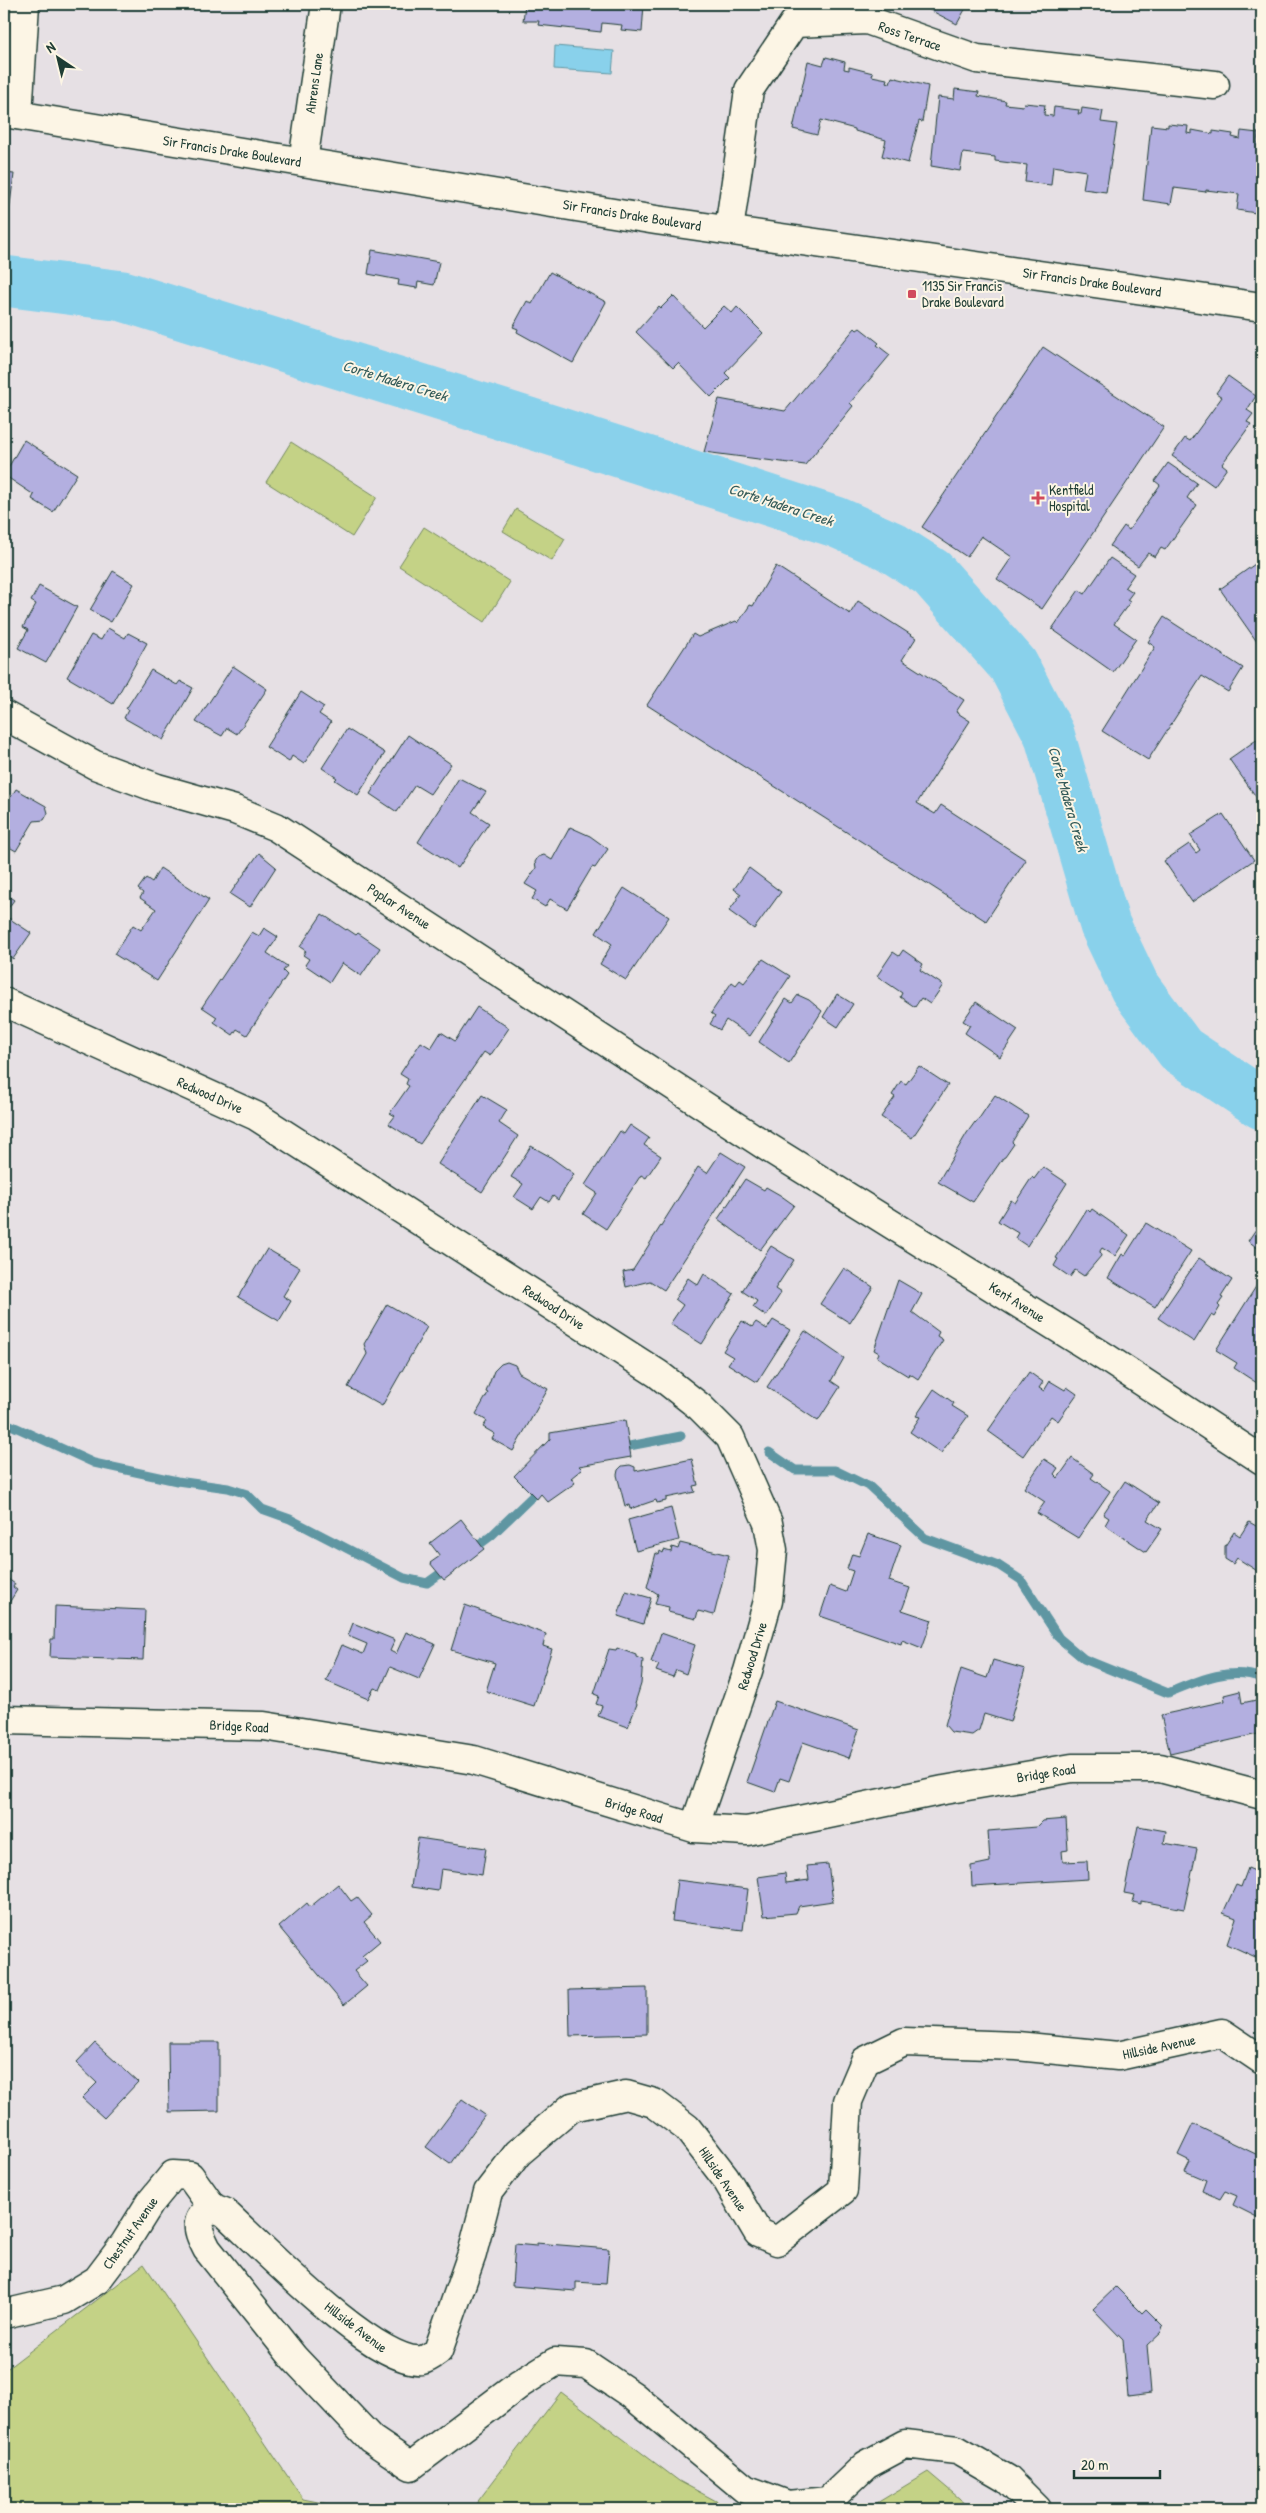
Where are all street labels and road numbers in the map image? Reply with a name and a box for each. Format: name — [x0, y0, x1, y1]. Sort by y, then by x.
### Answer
street label: Ross Terrace — [876, 16, 945, 55]
street label: Ahrens Lane — [300, 51, 327, 115]
street label: Sir Francis Drake Boulevard — [162, 130, 303, 171]
street label: Sir Francis Drake Boulevard — [562, 194, 703, 235]
street label: Sir Francis Drake Boulevard — [1022, 262, 1163, 301]
street label: Poplar Avenue — [363, 878, 435, 934]
street label: Redwood Drive — [174, 1072, 247, 1118]
street label: Kent Avenue — [986, 1277, 1049, 1326]
street label: Redwood Drive — [520, 1279, 589, 1334]
street label: Redwood Drive — [732, 1619, 771, 1692]
street label: Bridge Road — [209, 1714, 270, 1738]
street label: Bridge Road — [1015, 1758, 1077, 1787]
street label: Bridge Road — [603, 1792, 666, 1828]
street label: Hillside Avenue — [1121, 2029, 1197, 2063]
street label: Hillside Avenue — [695, 2143, 752, 2215]
street label: Chestnut Avenue — [97, 2192, 162, 2273]
street label: Hillside Avenue — [321, 2297, 392, 2357]

